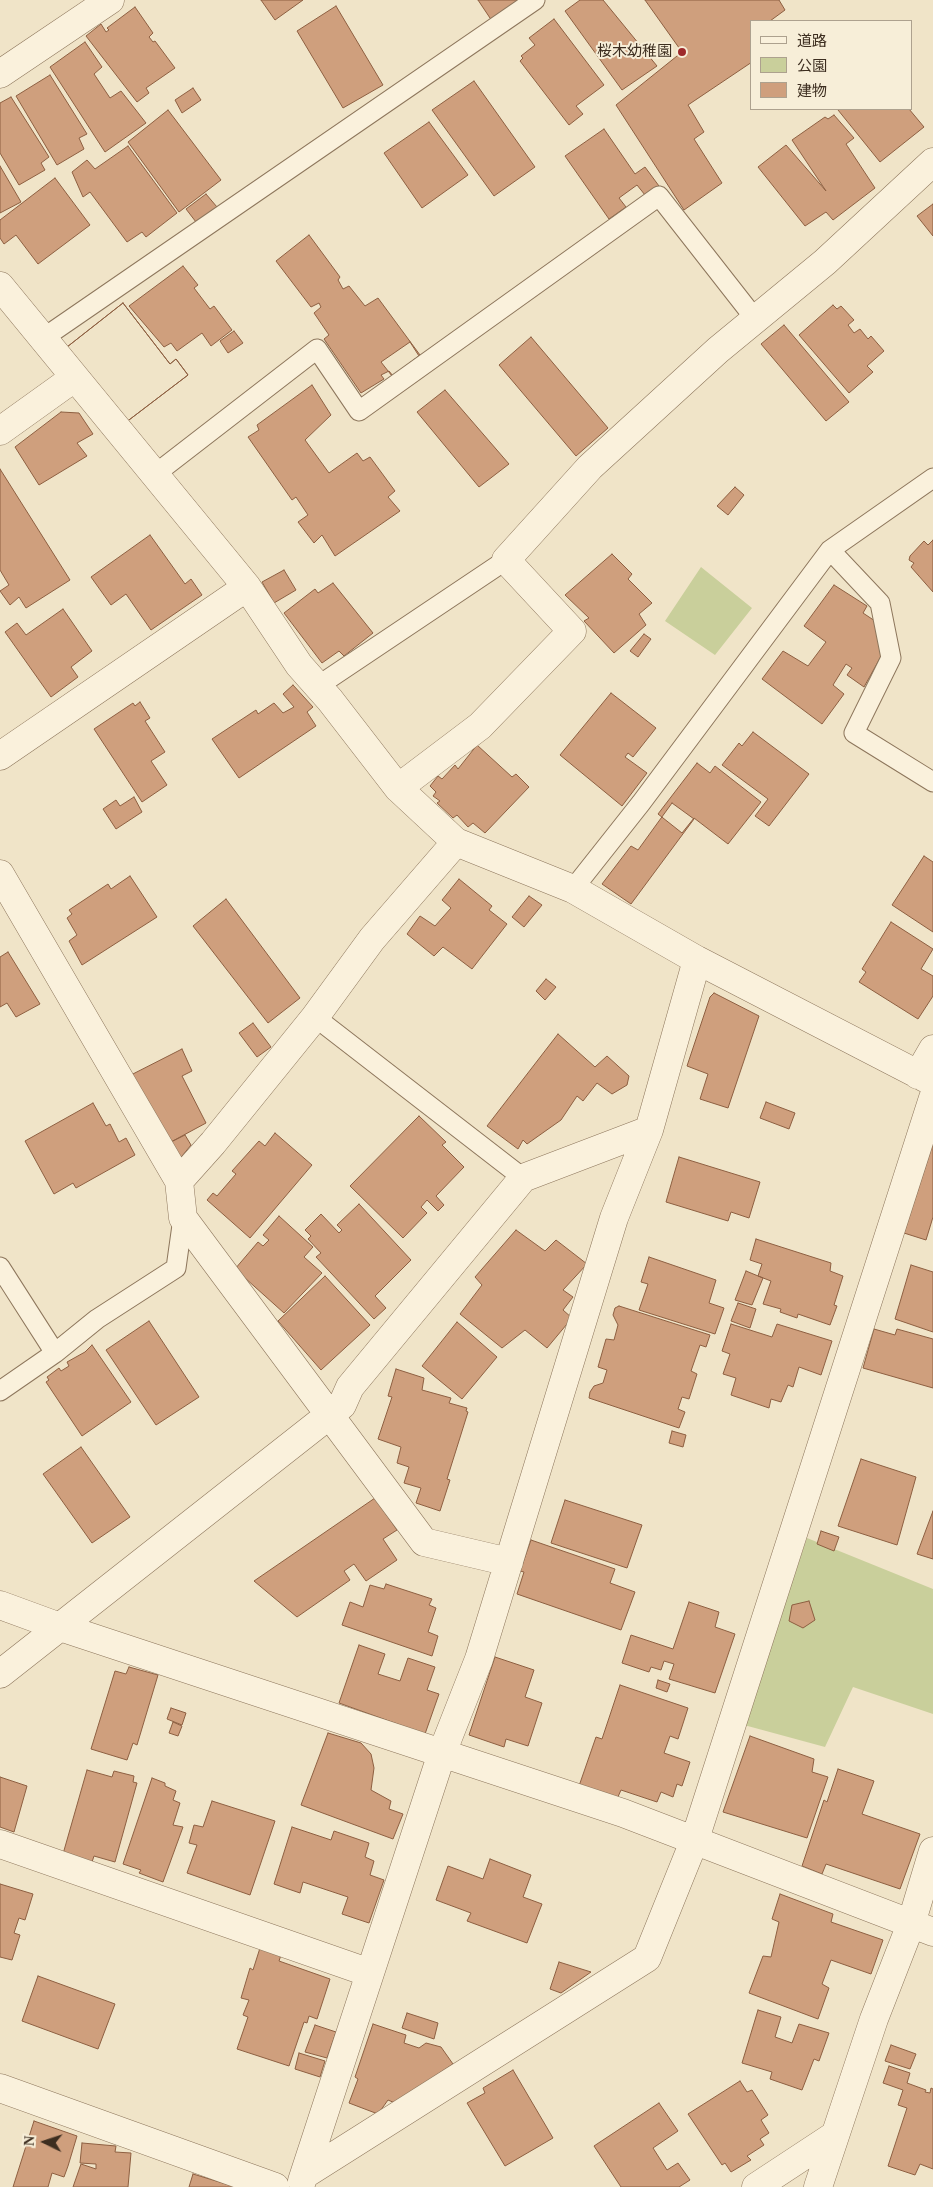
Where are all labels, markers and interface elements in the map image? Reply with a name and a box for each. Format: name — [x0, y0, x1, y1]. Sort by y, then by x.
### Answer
legend — [750, 20, 913, 110]
text: 道路 — [797, 33, 827, 49]
place label: 桜木幼稚園 — [597, 43, 672, 61]
marker: 桜木幼稚園 — [676, 46, 688, 58]
text: 公園 — [797, 58, 827, 74]
text: 建物 — [797, 83, 827, 99]
north arrow — [20, 2117, 70, 2167]
text: N — [22, 2135, 37, 2146]

